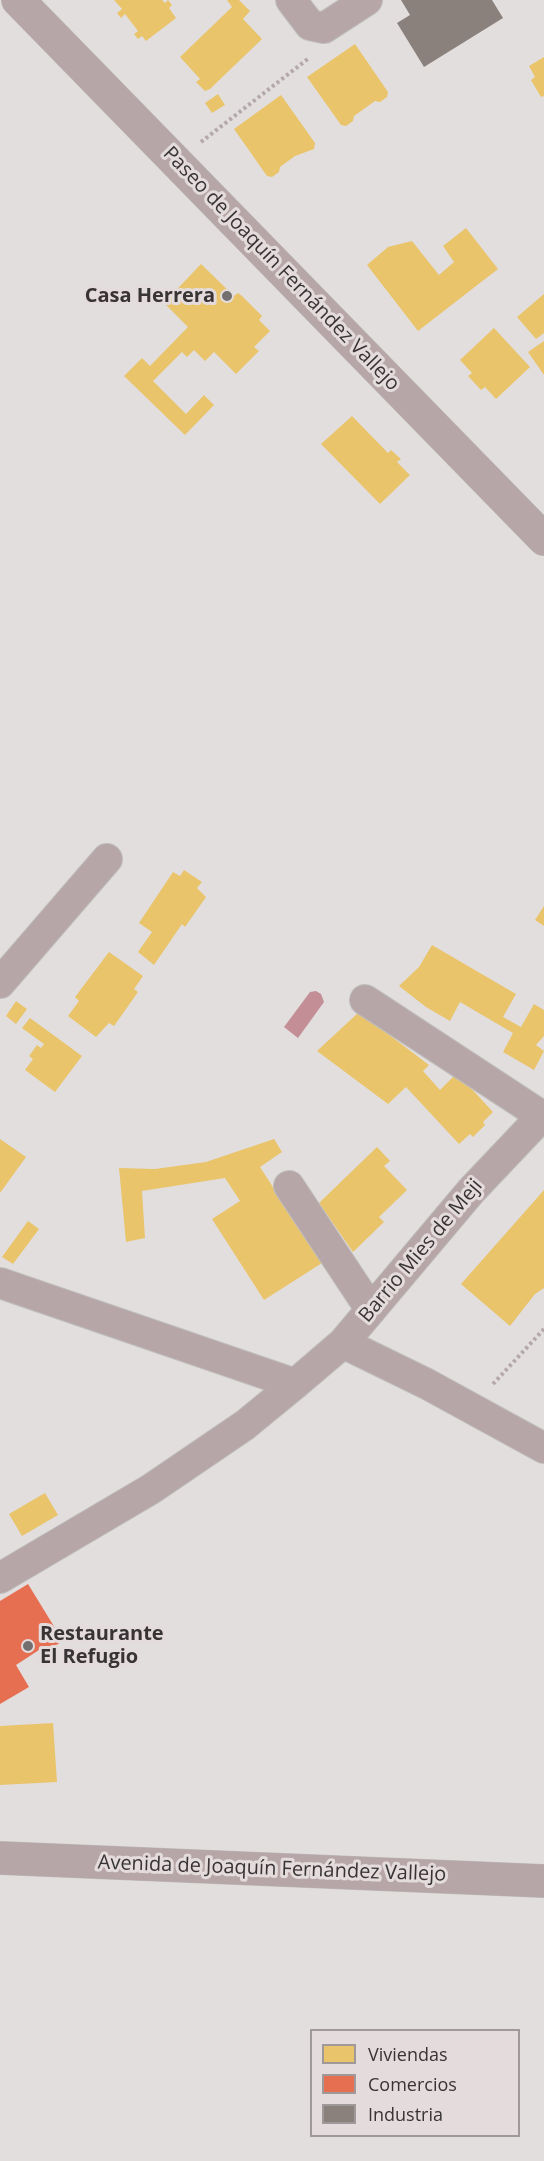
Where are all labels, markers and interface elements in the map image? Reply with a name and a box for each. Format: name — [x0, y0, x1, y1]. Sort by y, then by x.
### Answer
street label: Paseo de Joaquín Fernández Vallejo — [158, 142, 404, 396]
place label: Casa Herrera — [85, 284, 215, 308]
marker: Casa Herrera — [220, 289, 234, 303]
street label: Barrio Mies de Meji — [354, 1174, 488, 1328]
place label: Restaurante El Refugio — [40, 1622, 164, 1669]
marker: Restaurante El Refugio — [21, 1639, 35, 1653]
street label: Avenida de Joaquín Fernández Vallejo — [97, 1851, 447, 1887]
legend — [310, 2029, 520, 2137]
text: Viviendas — [368, 2042, 448, 2066]
text: Comercios — [368, 2072, 457, 2096]
text: Industria — [368, 2102, 443, 2126]

